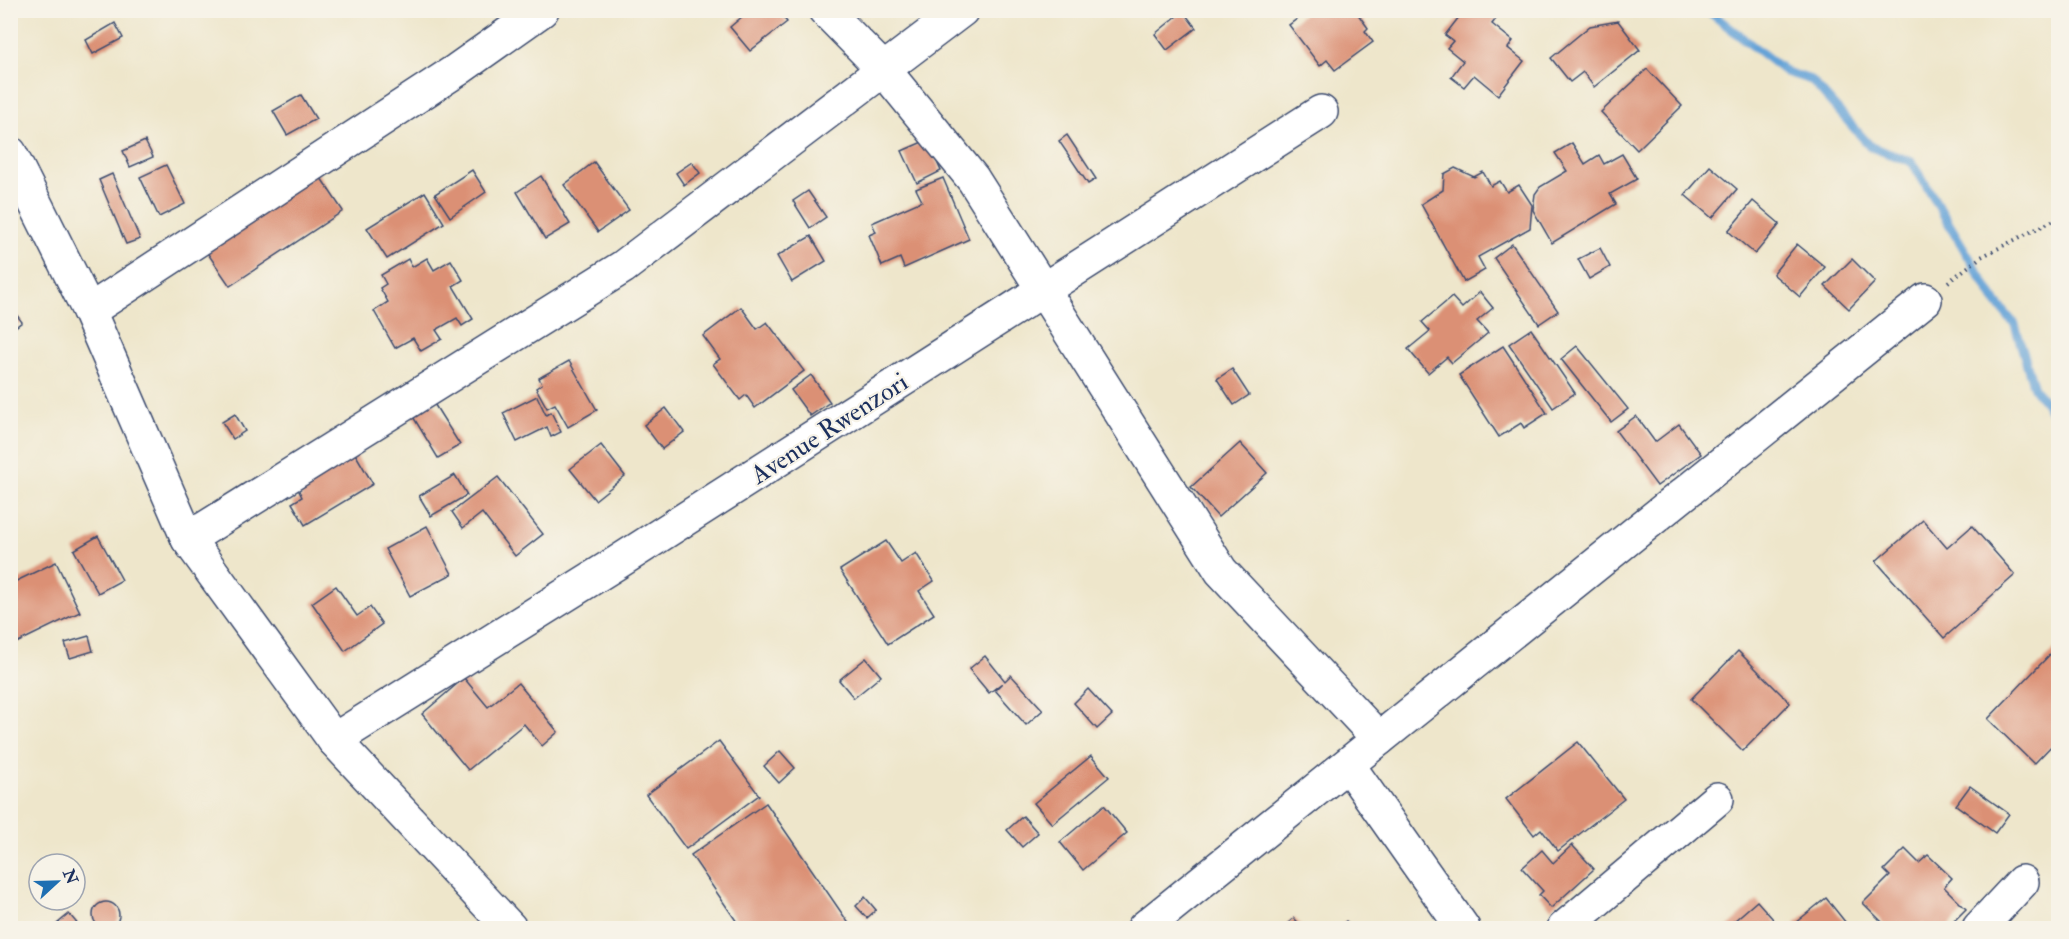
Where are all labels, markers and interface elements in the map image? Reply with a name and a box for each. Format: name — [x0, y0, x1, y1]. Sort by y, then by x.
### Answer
street label: Avenue Rwenzori — [744, 366, 914, 492]
north arrow — [27, 852, 87, 912]
text: N — [58, 865, 82, 888]

